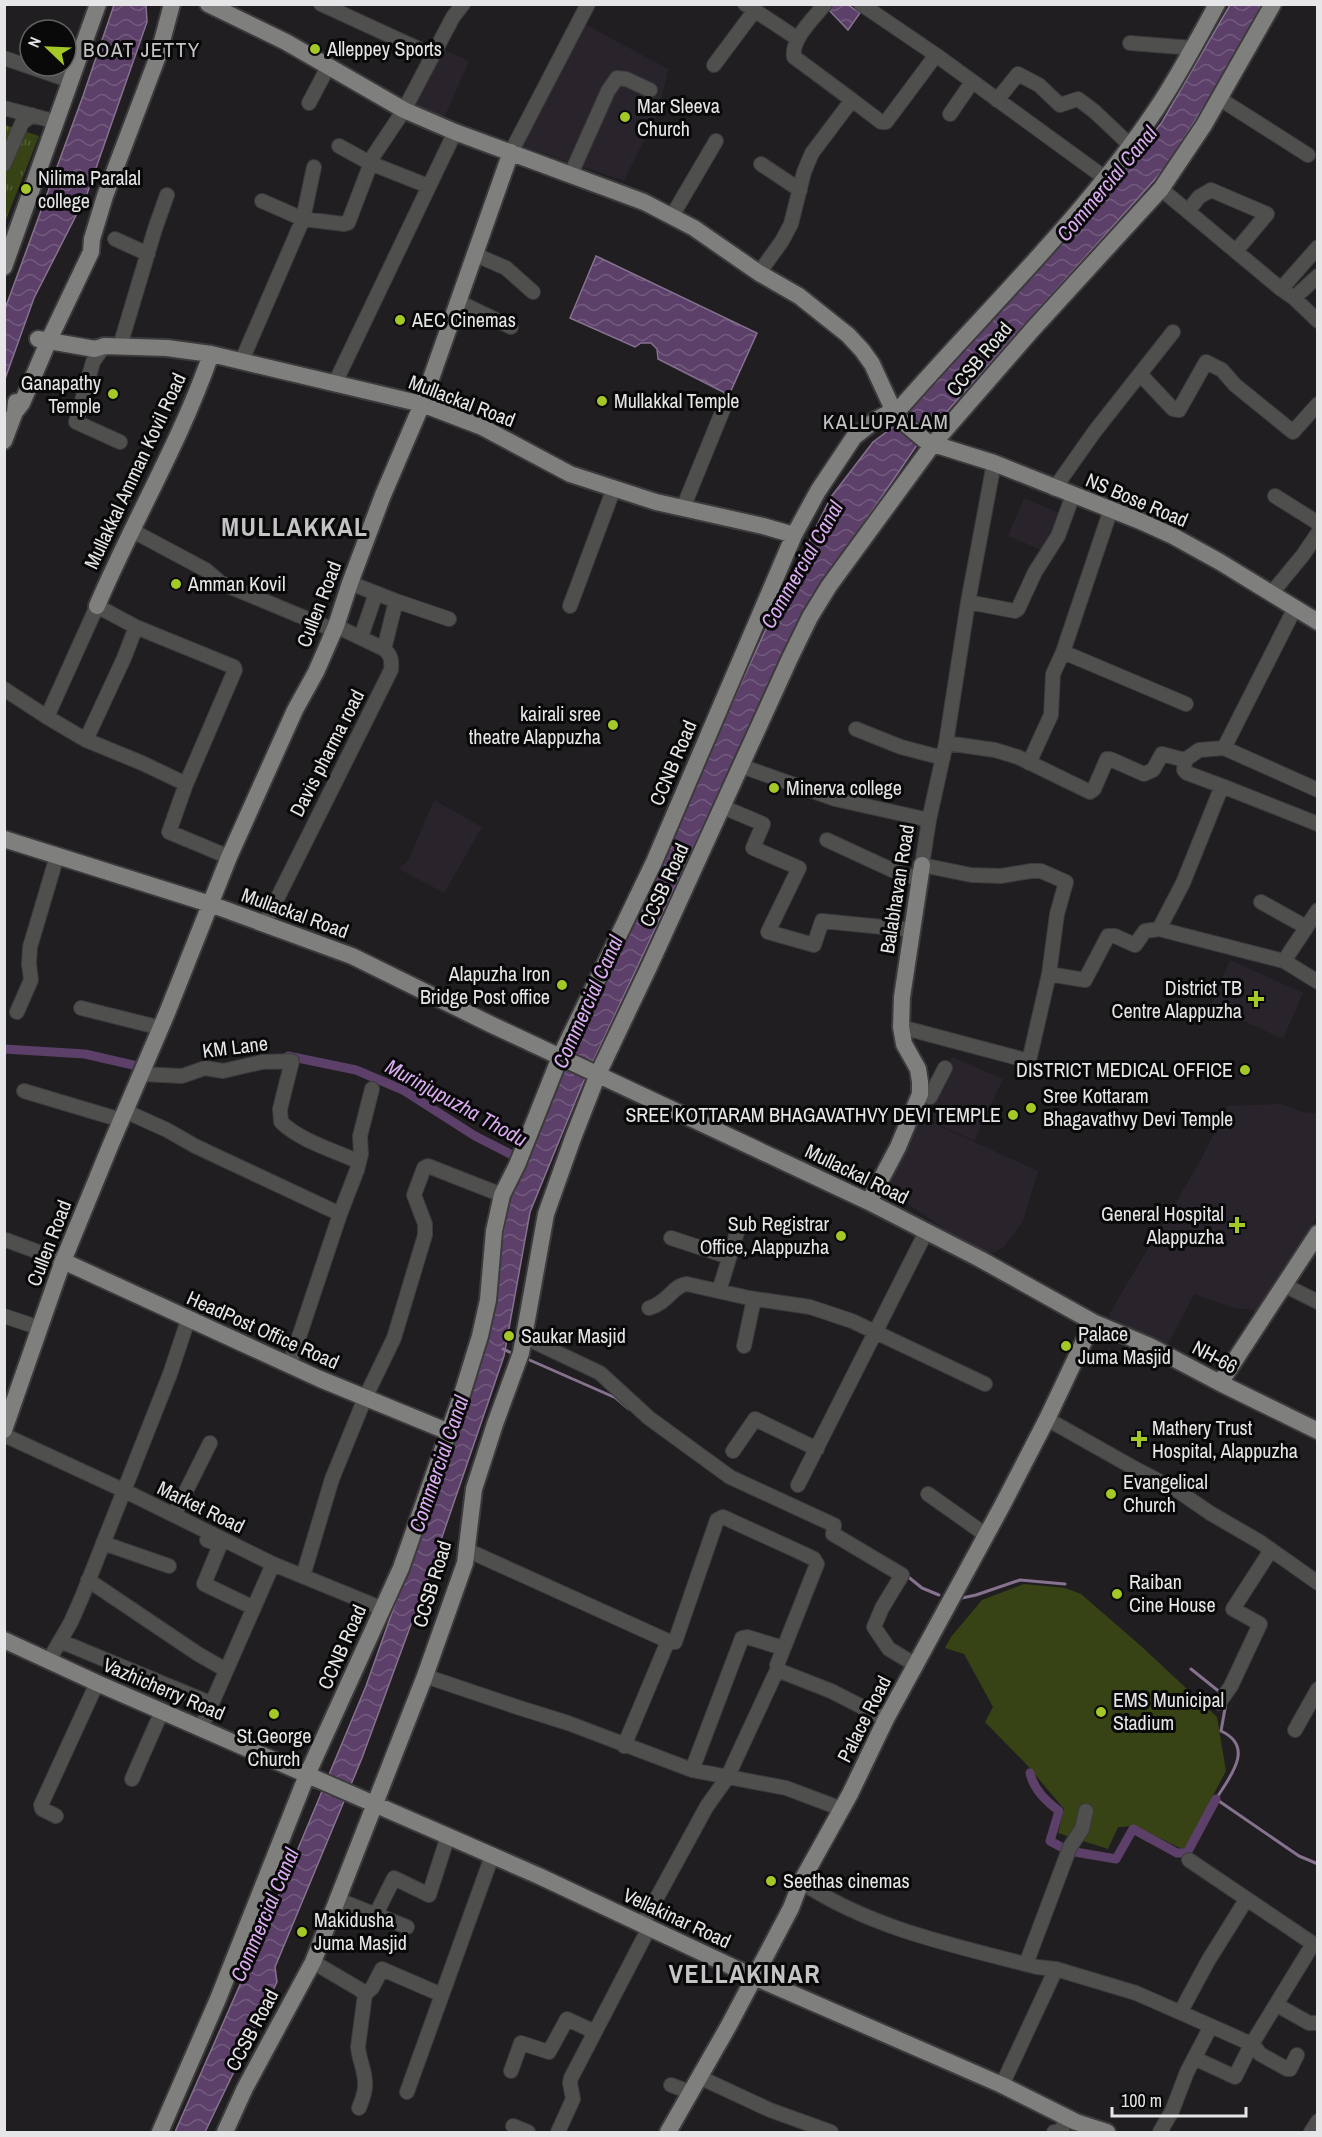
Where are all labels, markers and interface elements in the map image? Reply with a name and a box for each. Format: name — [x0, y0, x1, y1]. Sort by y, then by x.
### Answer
north arrow — [18, 18, 78, 78]
text: N — [22, 33, 46, 51]
district label: BOAT JETTY — [83, 35, 201, 64]
place label: Alleppey Sports — [326, 35, 442, 62]
marker: Alleppey Sports — [308, 42, 322, 56]
place label: Mar Sleeva Church — [637, 92, 720, 142]
marker: Mar Sleeva Church — [618, 110, 632, 124]
water label: Commercial Canal — [1050, 119, 1164, 248]
place label: Nilima Paralal college — [38, 164, 141, 214]
marker: Nilima Paralal college — [19, 182, 33, 196]
place label: AEC Cinemas — [411, 306, 516, 333]
marker: AEC Cinemas — [393, 313, 407, 327]
street label: CCSB Road — [940, 316, 1018, 402]
street label: Mullakkal Amman Kovil Road — [77, 368, 192, 573]
street label: Mullackal Road — [405, 368, 519, 433]
place label: Ganapathy Temple — [21, 369, 102, 419]
marker: Ganapathy Temple — [106, 387, 120, 401]
place label: Mullakkal Temple — [614, 387, 739, 414]
marker: Mullakkal Temple — [595, 394, 609, 408]
district label: KALLUPALAM — [823, 407, 949, 436]
street label: NS Bose Road — [1082, 466, 1192, 533]
water label: Commercial Canal — [753, 495, 850, 634]
district label: MULLAKKAL — [221, 509, 369, 544]
street label: Cullen Road — [290, 557, 347, 651]
place label: Amman Kovil — [187, 570, 286, 597]
marker: Amman Kovil — [169, 577, 183, 591]
street label: Davis pharma road — [283, 685, 370, 821]
place label: kairali sree theatre Alappuzha — [469, 700, 601, 750]
street label: CCNB Road — [642, 716, 703, 810]
marker: kairali sree theatre Alappuzha — [606, 718, 620, 732]
place label: Minerva college — [786, 774, 902, 801]
marker: Minerva college — [767, 781, 781, 795]
street label: Balabhavan Road — [873, 822, 920, 955]
street label: CCSB Road — [632, 839, 695, 931]
street label: Mullackal Road — [238, 881, 352, 944]
water label: Commercial Canal — [545, 930, 630, 1073]
place label: Alapuzha Iron Bridge Post office — [420, 960, 550, 1010]
place label: District TB Centre Alappuzha — [1112, 974, 1242, 1024]
marker: Alapuzha Iron Bridge Post office — [555, 978, 569, 992]
marker: District TB Centre Alappuzha — [1247, 990, 1265, 1008]
street label: KM Lane — [201, 1029, 269, 1064]
water label: Murinjupuzha Thodu — [380, 1052, 533, 1154]
place label: DISTRICT MEDICAL OFFICE — [1016, 1056, 1233, 1083]
marker: DISTRICT MEDICAL OFFICE — [1238, 1063, 1252, 1077]
place label: Sree Kottaram Bhagavathvy Devi Temple — [1043, 1082, 1233, 1132]
place label: SREE KOTTARAM BHAGAVATHVY DEVI TEMPLE — [625, 1101, 1001, 1128]
marker: Sree Kottaram Bhagavathvy Devi Temple — [1024, 1101, 1038, 1115]
marker: SREE KOTTARAM BHAGAVATHVY DEVI TEMPLE — [1006, 1108, 1020, 1122]
street label: Mullackal Road — [801, 1137, 914, 1210]
street label: Cullen Road — [20, 1196, 77, 1290]
place label: General Hospital Alappuzha — [1101, 1200, 1224, 1250]
place label: Sub Registrar Office, Alappuzha — [700, 1210, 830, 1260]
marker: General Hospital Alappuzha — [1228, 1216, 1246, 1234]
marker: Sub Registrar Office, Alappuzha — [834, 1229, 848, 1243]
street label: HeadPost Office Road — [183, 1284, 344, 1375]
place label: Palace Juma Masjid — [1078, 1320, 1171, 1370]
place label: Saukar Masjid — [521, 1322, 626, 1349]
marker: Saukar Masjid — [502, 1329, 516, 1343]
street label: NH-66 — [1188, 1334, 1242, 1380]
marker: Palace Juma Masjid — [1059, 1339, 1073, 1353]
water label: Commercial Canal — [402, 1391, 476, 1536]
place label: Mathery Trust Hospital, Alappuzha — [1152, 1414, 1298, 1464]
marker: Mathery Trust Hospital, Alappuzha — [1130, 1430, 1148, 1448]
place label: Evangelical Church — [1123, 1468, 1208, 1518]
street label: Market Road — [153, 1474, 249, 1539]
marker: Evangelical Church — [1104, 1487, 1118, 1501]
street label: CCSB Road — [406, 1537, 457, 1631]
place label: Raiban Cine House — [1129, 1568, 1216, 1618]
marker: Raiban Cine House — [1110, 1587, 1124, 1601]
street label: CCNB Road — [311, 1600, 372, 1694]
street label: Vazhicherry Road — [99, 1651, 229, 1726]
street label: Palace Road — [830, 1671, 897, 1767]
place label: EMS Municipal Stadium — [1113, 1686, 1224, 1736]
marker: EMS Municipal Stadium — [1094, 1705, 1108, 1719]
marker: St.George Church — [267, 1707, 281, 1721]
place label: St.George Church — [237, 1722, 311, 1772]
water label: Commercial Canal — [223, 1842, 306, 1986]
place label: Seethas cinemas — [783, 1867, 910, 1894]
marker: Seethas cinemas — [764, 1874, 778, 1888]
street label: Vellakinar Road — [619, 1881, 735, 1954]
place label: Makidusha Juma Masjid — [314, 1906, 407, 1956]
marker: Makidusha Juma Masjid — [295, 1925, 309, 1939]
district label: VELLAKINAR — [669, 1956, 821, 1991]
street label: CCSB Road — [219, 1984, 284, 2076]
scale bar — [1112, 2080, 1246, 2118]
text: 100 m — [1121, 2088, 1162, 2113]

